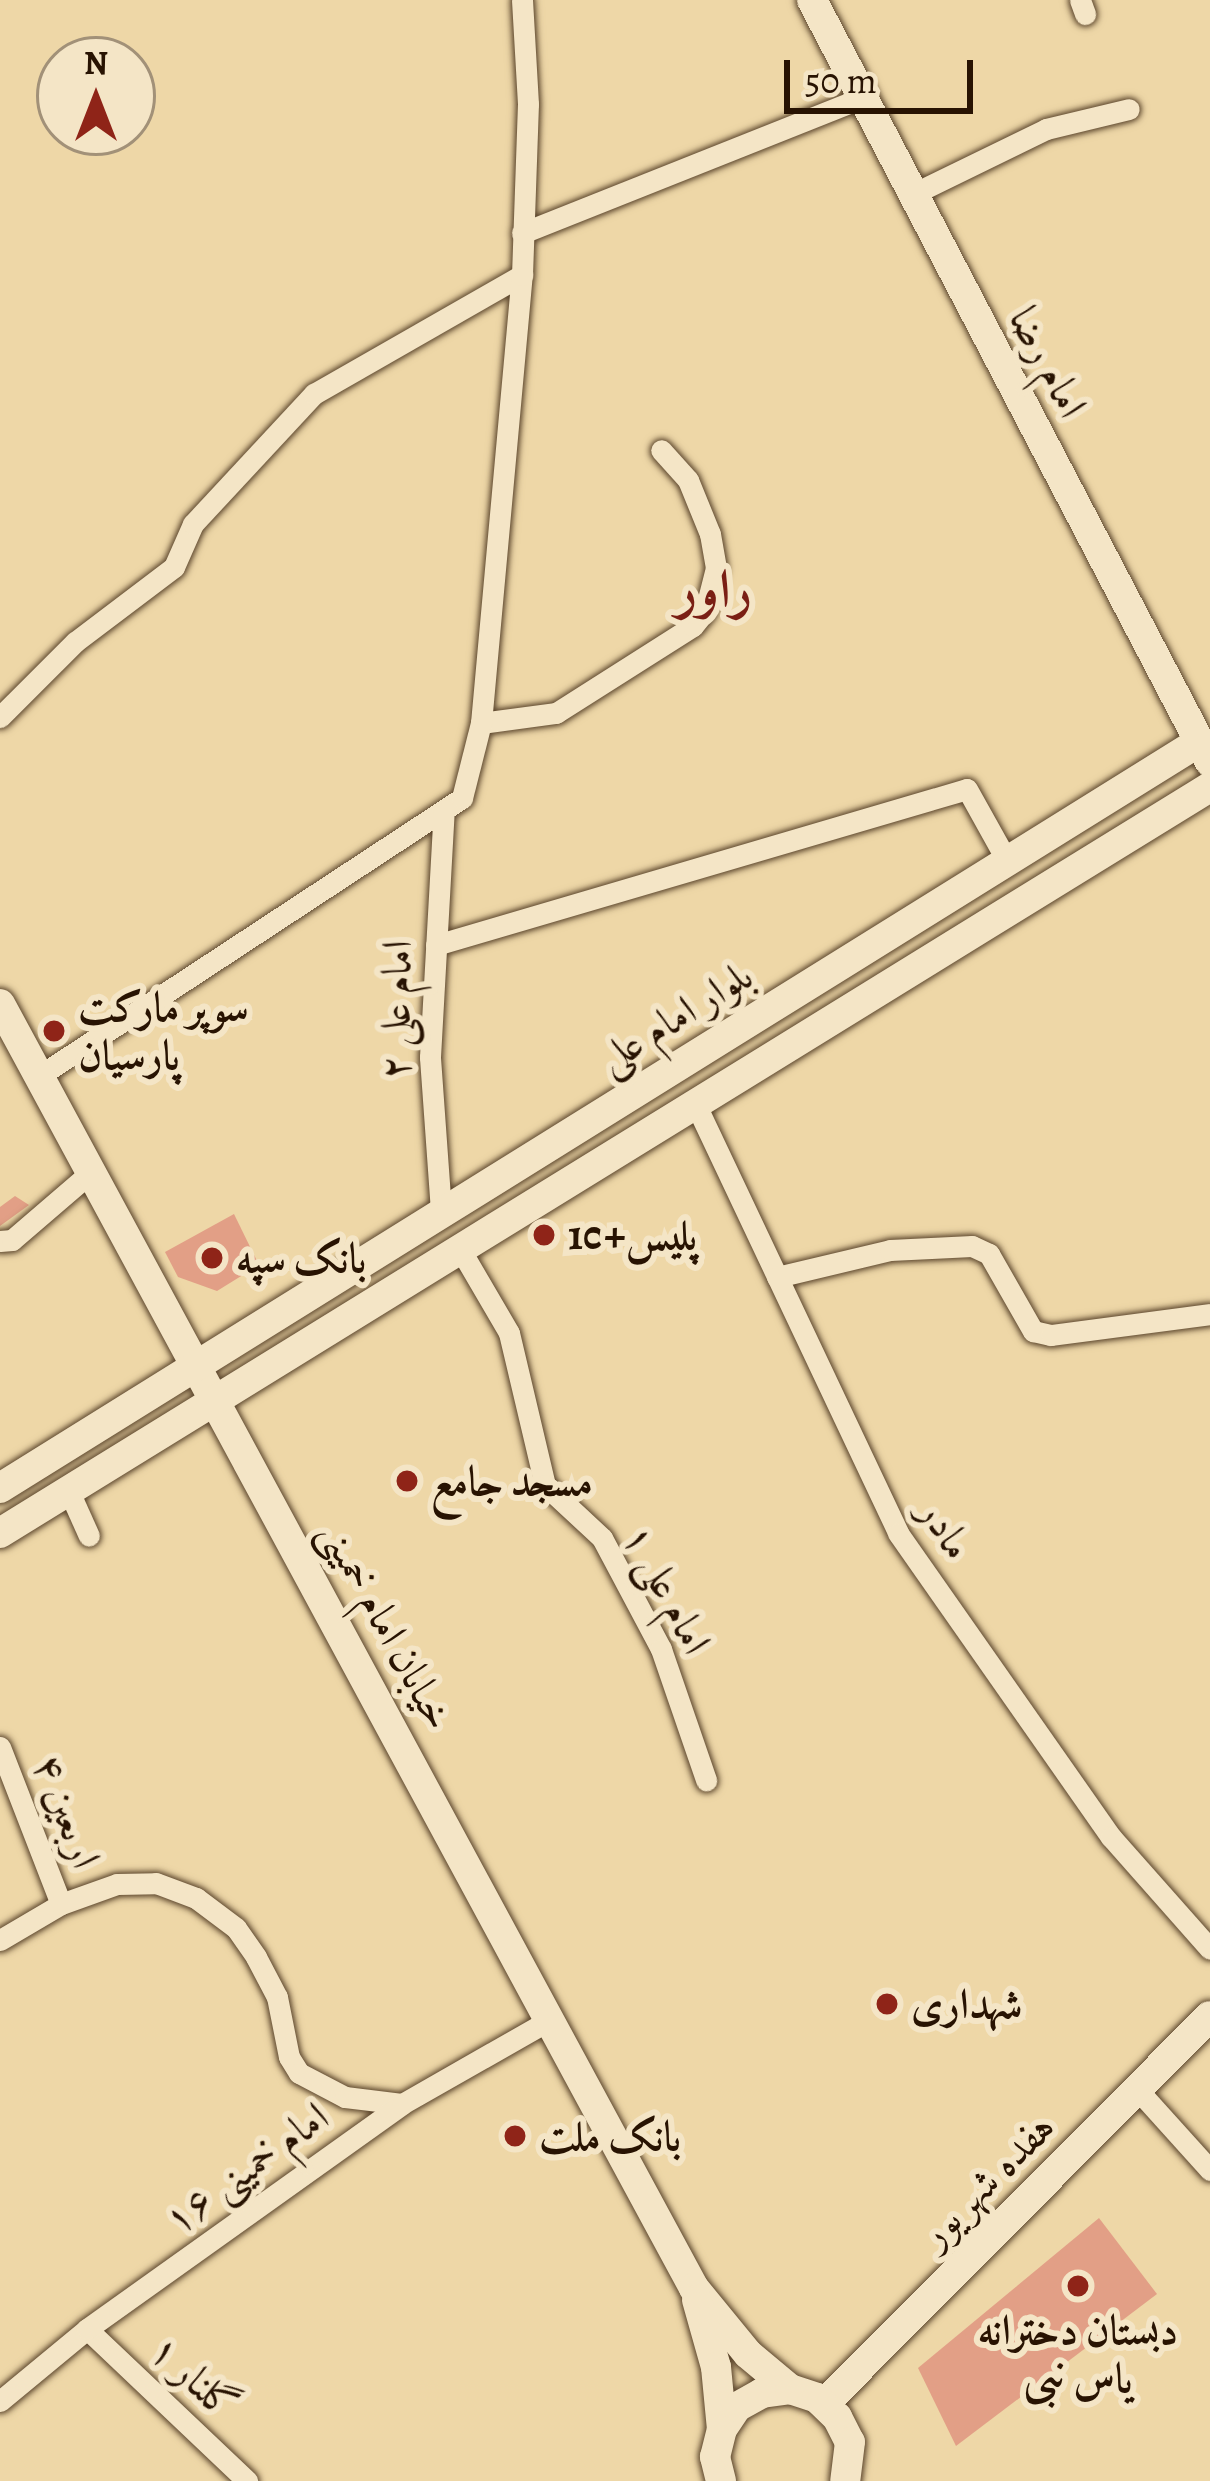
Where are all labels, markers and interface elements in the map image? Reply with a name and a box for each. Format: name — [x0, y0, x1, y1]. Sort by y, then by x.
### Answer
north arrow — [36, 36, 156, 156]
scale bar — [790, 36, 979, 110]
text: N — [84, 40, 108, 85]
text: 50 m — [805, 56, 877, 105]
street label: امام رضا — [998, 298, 1098, 426]
district label: راور — [676, 557, 752, 621]
street label: امام علی ۲ — [370, 940, 422, 1080]
street label: بلوار امام علی — [588, 950, 762, 1084]
place label: سوپر مارکت پارسیان — [78, 982, 249, 1080]
marker: سوپر مارکت پارسیان — [41, 1018, 67, 1044]
place label: پلیس+10 — [568, 1210, 697, 1260]
marker: پلیس+10 — [531, 1222, 557, 1248]
place label: بانک سپه — [236, 1233, 366, 1283]
marker: بانک سپه — [199, 1245, 225, 1271]
place label: مسجد جامع — [431, 1456, 593, 1506]
marker: مسجد جامع — [394, 1468, 420, 1494]
street label: مادر — [908, 1490, 984, 1568]
street label: خیابان امام خمینی — [309, 1512, 465, 1738]
street label: امام علی ۱ — [612, 1516, 722, 1662]
street label: اربعین ۴ — [22, 1747, 112, 1875]
place label: شهداری — [911, 1979, 1023, 2029]
marker: شهداری — [874, 1991, 900, 2017]
street label: امام خمینی ۱۶ — [154, 2091, 338, 2245]
street label: هفده شهریور — [909, 2102, 1065, 2258]
place label: بانک ملت — [539, 2111, 681, 2161]
marker: بانک ملت — [502, 2123, 528, 2149]
marker: دبستان دخترانه یاس نبی — [1065, 2273, 1091, 2299]
place label: دبستان دخترانه یاس نبی — [978, 2305, 1178, 2404]
street label: گلنار ۱ — [139, 2324, 249, 2430]

